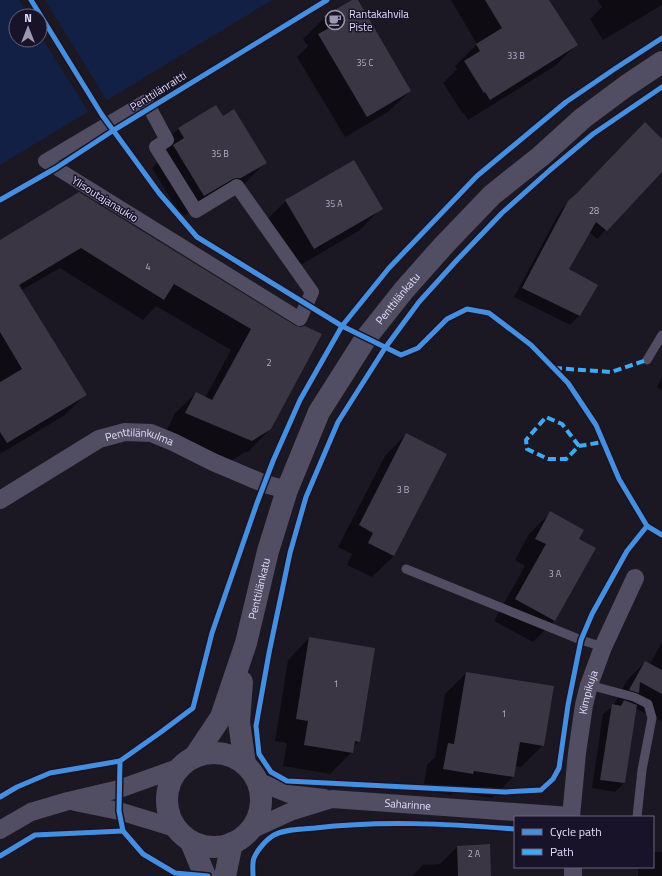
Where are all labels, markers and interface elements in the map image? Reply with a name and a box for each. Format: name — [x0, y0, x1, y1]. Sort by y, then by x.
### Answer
place label: Rantakahvila Piste — [349, 6, 409, 35]
north arrow — [8, 8, 48, 48]
cafe icon: Rantakahvila Piste — [324, 9, 346, 31]
text: N — [24, 10, 32, 26]
house number: 33 B — [507, 49, 525, 62]
house number: 35 C — [357, 56, 374, 69]
street label: Penttilänraitti — [127, 67, 189, 115]
house number: 35 B — [211, 147, 229, 160]
street label: Ylisoutajanaukio — [69, 172, 141, 226]
house number: 35 A — [325, 197, 343, 210]
house number: 28 — [589, 204, 599, 217]
house number: 4 — [145, 260, 151, 273]
street label: Penttilänkatu — [372, 269, 424, 328]
house number: 2 — [266, 356, 272, 369]
street label: Penttilänkulma — [103, 424, 177, 450]
house number: 3 B — [397, 483, 410, 496]
street label: Penttilänkatu — [244, 556, 274, 621]
house number: 3 A — [549, 567, 562, 580]
street label: Kimpikuja — [575, 668, 602, 715]
house number: 1 — [333, 677, 339, 690]
house number: 1 — [501, 707, 507, 720]
street label: Saharinne — [384, 795, 432, 814]
legend — [514, 816, 654, 868]
text: Cycle path — [550, 822, 602, 841]
text: Path — [550, 842, 574, 861]
house number: 2 A — [468, 847, 481, 860]

